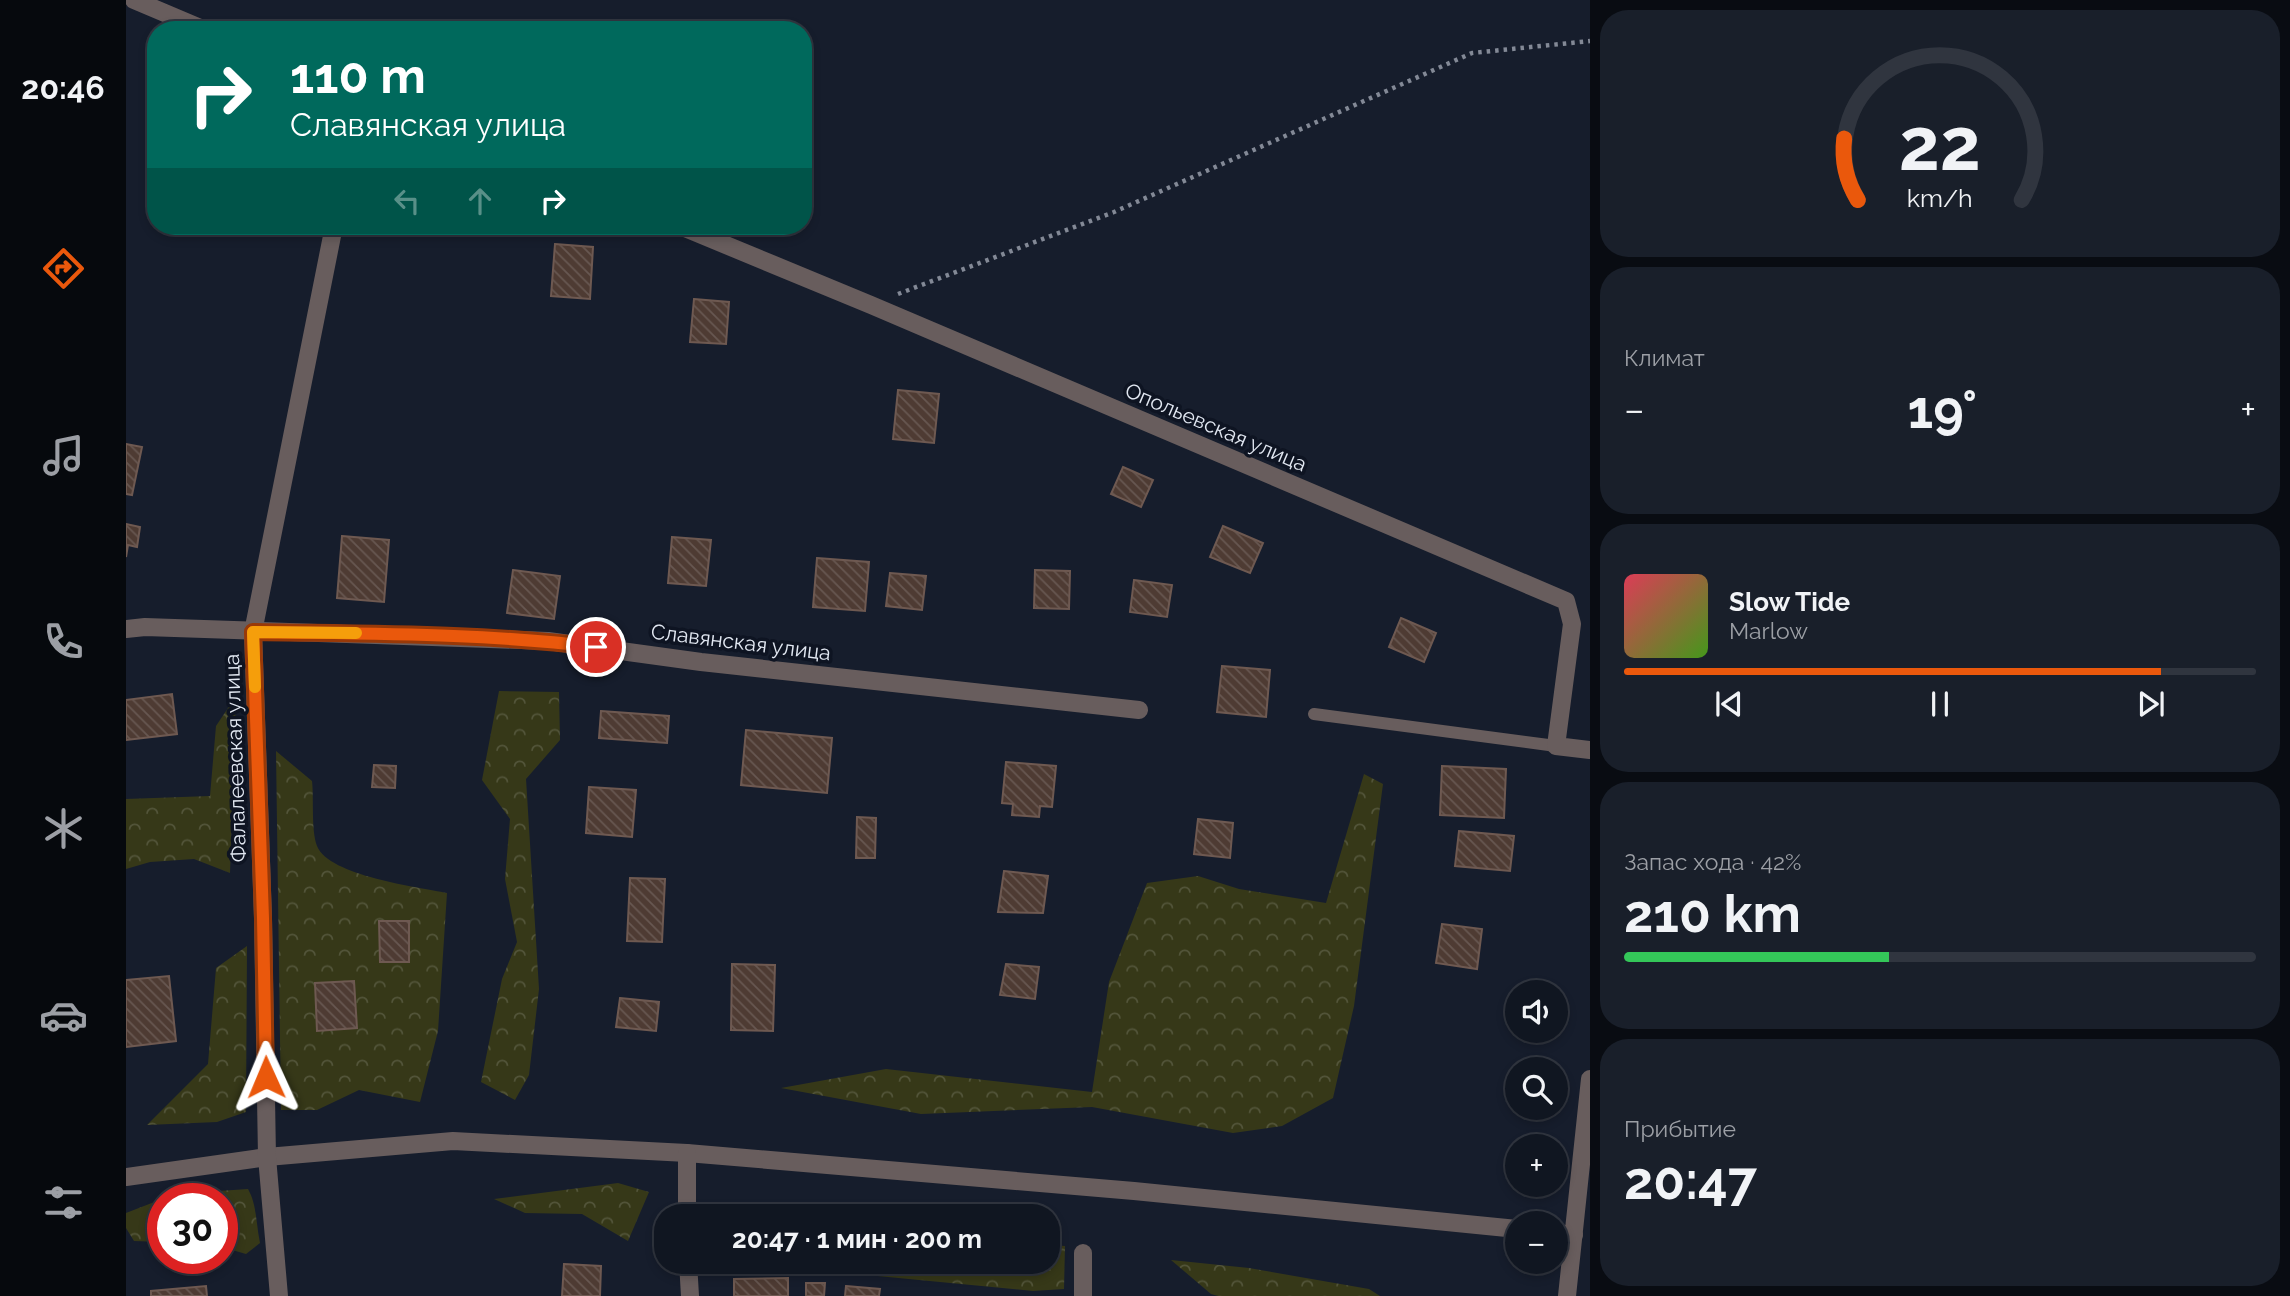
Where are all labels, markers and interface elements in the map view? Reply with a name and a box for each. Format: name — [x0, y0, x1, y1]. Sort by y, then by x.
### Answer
text: 110 m — [290, 47, 426, 104]
icon: right — [175, 49, 266, 140]
text: 20:46 — [21, 69, 105, 106]
text: 22 — [1899, 102, 1981, 187]
text: Славянская улица — [290, 106, 566, 143]
icon: left — [388, 182, 426, 220]
icon: ahead — [461, 182, 499, 220]
icon: right — [534, 182, 572, 220]
text: km/h — [1907, 182, 1973, 212]
icon: directions — [39, 244, 88, 293]
text: Климат — [1624, 344, 1705, 371]
street label: Опольевская улица — [1121, 377, 1311, 477]
text: 19° — [1908, 379, 1977, 440]
text: − — [1624, 387, 1644, 432]
text: + — [2240, 387, 2256, 432]
icon: music — [39, 431, 88, 480]
text: Slow Tide — [1729, 587, 1850, 617]
icon: phone — [39, 617, 88, 666]
pin — [566, 617, 626, 677]
text: Marlow — [1729, 617, 1808, 644]
street label: Славянская улица — [650, 619, 832, 665]
icon: arrive — [577, 628, 615, 666]
street label: Фалалеевская улица — [219, 653, 251, 863]
icon: previous — [1710, 685, 1748, 723]
icon: pause — [1921, 685, 1959, 723]
icon: next — [2132, 685, 2170, 723]
icon: climate — [39, 804, 88, 853]
text: Запас хода · 42% — [1624, 848, 1801, 875]
text: 210 km — [1624, 883, 1801, 944]
map controls — [1505, 980, 1568, 1274]
button: sound — [1505, 980, 1568, 1043]
icon: car — [39, 991, 88, 1040]
position arrow — [229, 1040, 303, 1114]
button: search — [1505, 1057, 1568, 1120]
text: Прибытие — [1624, 1115, 1736, 1142]
button: + — [1505, 1134, 1568, 1197]
text: 20:47 — [1624, 1150, 1757, 1211]
icon: filters — [39, 1178, 88, 1227]
speed limit sign: 30 — [147, 1183, 238, 1274]
button: − — [1505, 1211, 1568, 1274]
text: 20:47 · 1 мин · 200 m — [732, 1224, 982, 1254]

